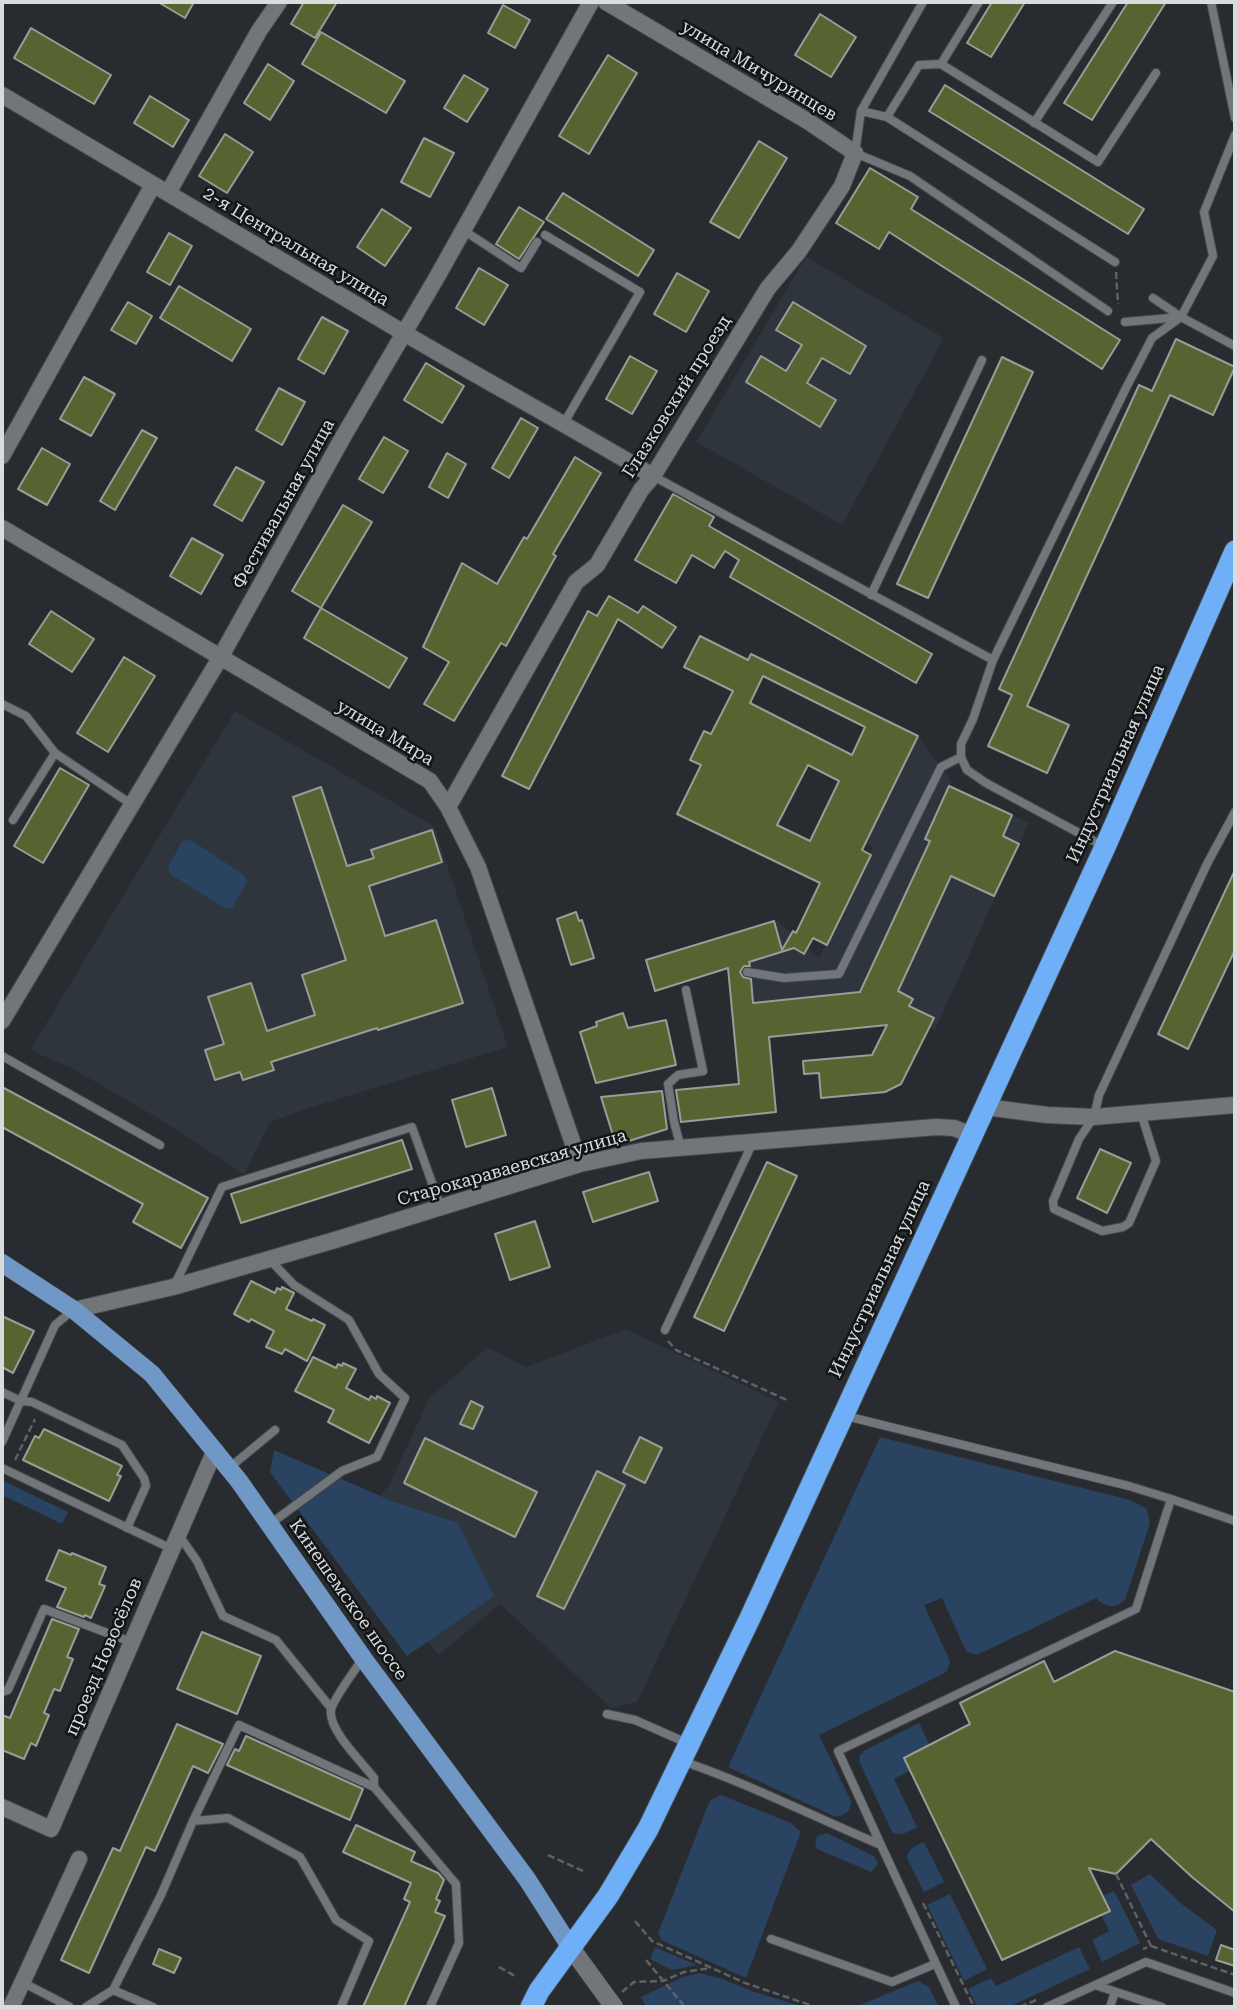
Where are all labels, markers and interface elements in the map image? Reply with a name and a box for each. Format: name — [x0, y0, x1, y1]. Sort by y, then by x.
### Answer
street label: улица Мичуринцев — [677, 16, 841, 126]
street label: 2-я Центральная улица — [199, 183, 393, 311]
street label: Глазковский проезд — [618, 312, 736, 482]
street label: Фестивальная улица — [228, 415, 340, 593]
street label: Индустриальная улица — [1062, 661, 1170, 867]
street label: улица Мира — [332, 695, 438, 771]
street label: Старокараваевская улица — [395, 1125, 629, 1211]
street label: Индустриальная улица — [825, 1177, 935, 1381]
street label: Кинешемское шоссе — [284, 1515, 412, 1685]
street label: проезд Новосёлов — [61, 1575, 147, 1739]

